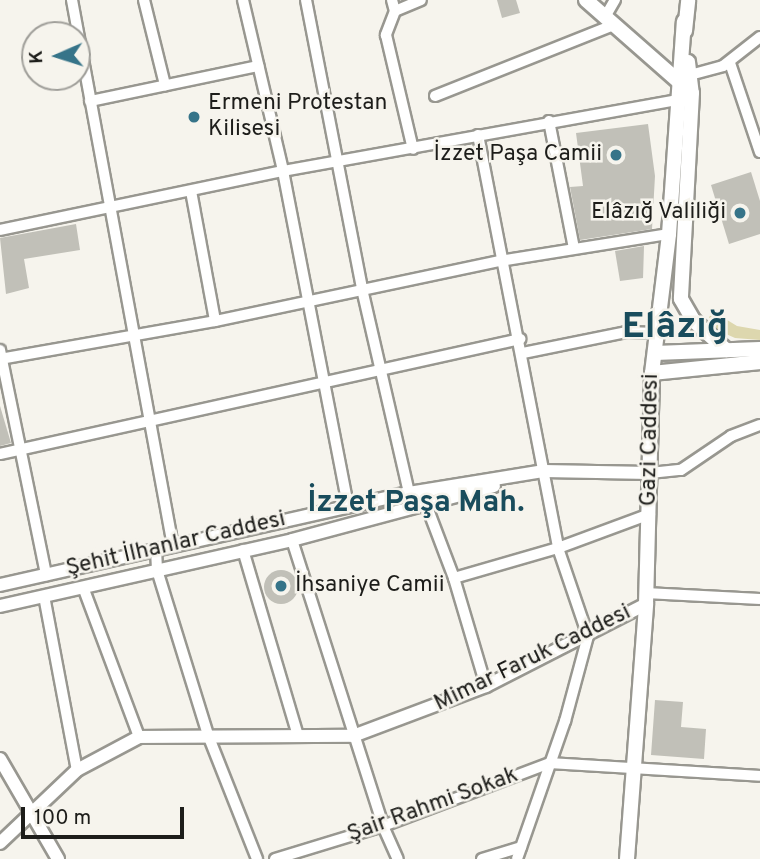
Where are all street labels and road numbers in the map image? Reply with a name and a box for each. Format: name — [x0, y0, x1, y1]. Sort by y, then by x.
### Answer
street label: Gazi Caddesi — [636, 373, 666, 507]
street label: Şehit İlhanlar Caddesi — [64, 506, 288, 584]
street label: Mimar Faruk Caddesi — [430, 599, 636, 719]
street label: Şair Rahmi Sokak — [344, 762, 522, 850]

